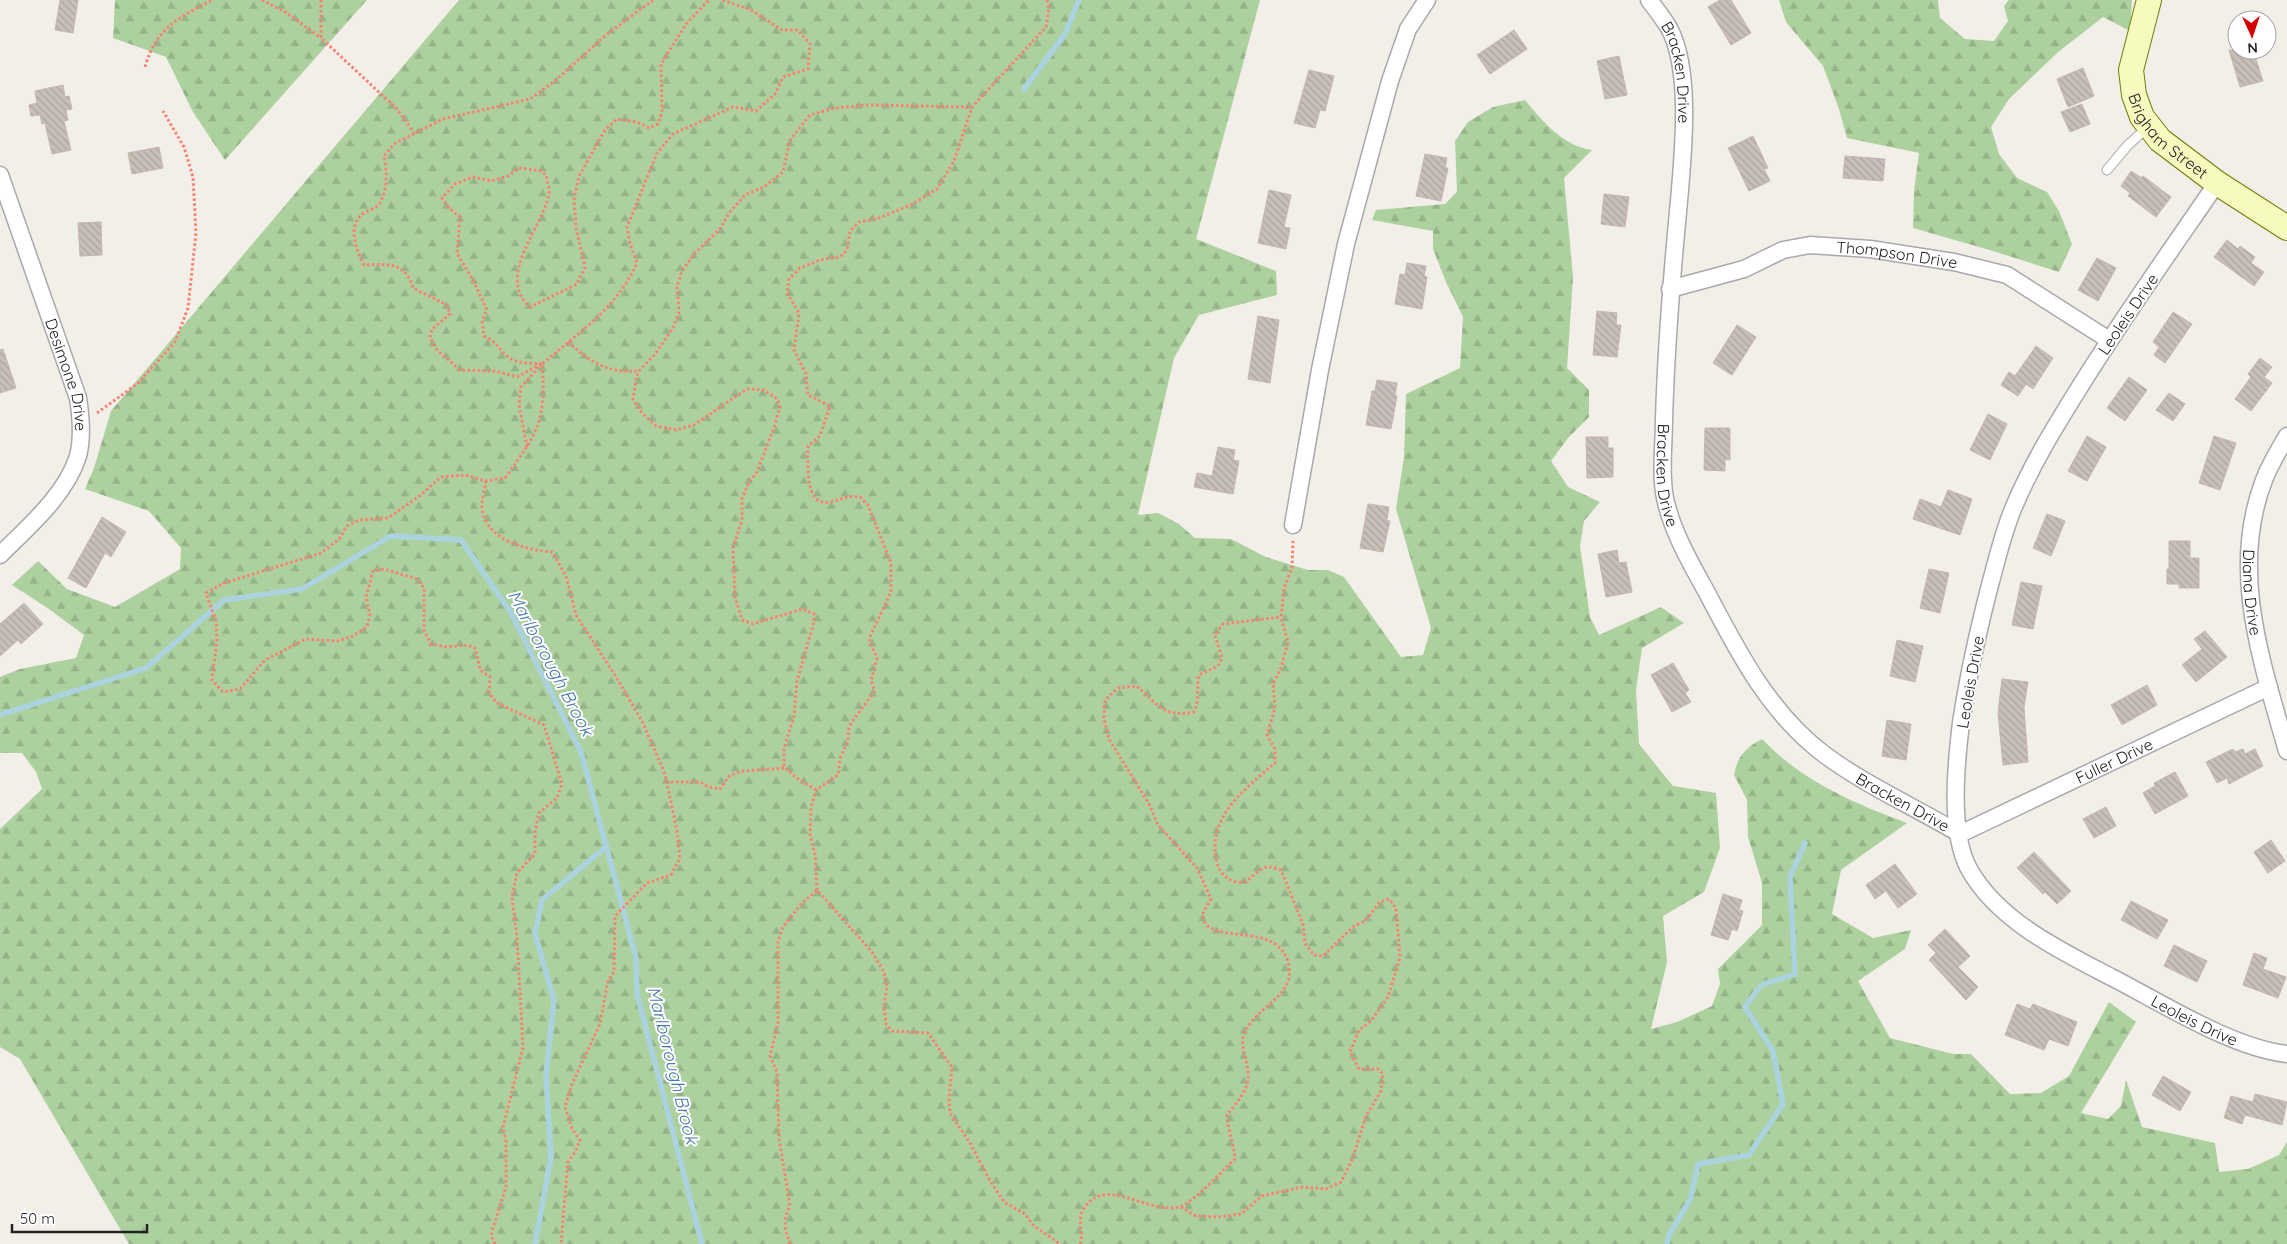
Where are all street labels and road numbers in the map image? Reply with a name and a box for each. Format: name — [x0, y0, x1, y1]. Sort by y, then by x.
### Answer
street label: Bracken Drive — [1657, 17, 1694, 123]
street label: Brigham Street — [2124, 90, 2212, 183]
street label: Thompson Drive — [1836, 237, 1959, 272]
street label: Leoleis Drive — [2094, 270, 2162, 358]
street label: Desimone Drive — [41, 316, 91, 431]
street label: Bracken Drive — [1652, 423, 1683, 530]
street label: Diana Drive — [2239, 549, 2266, 637]
street label: Leoleis Drive — [1952, 634, 1988, 730]
street label: Fuller Drive — [2072, 734, 2156, 788]
street label: Bracken Drive — [1853, 768, 1953, 836]
street label: Leoleis Drive — [2148, 991, 2241, 1050]

